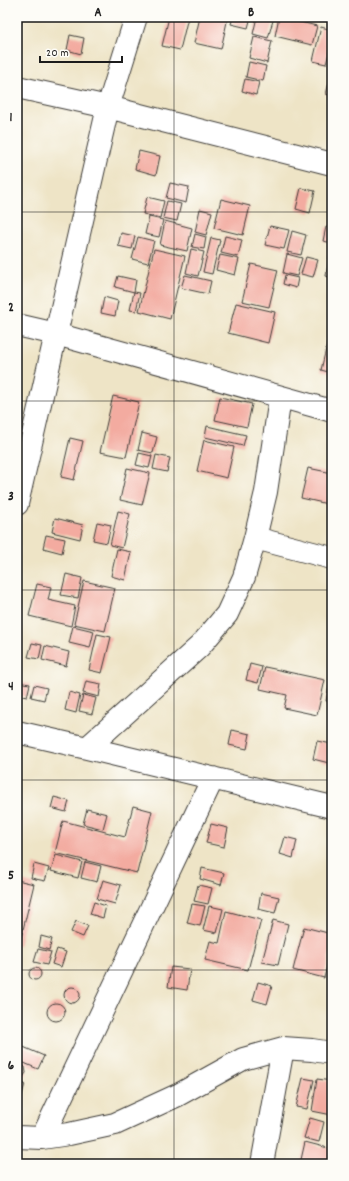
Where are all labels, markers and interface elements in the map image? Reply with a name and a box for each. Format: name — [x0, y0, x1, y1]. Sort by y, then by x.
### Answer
text: A — [94, 4, 102, 23]
text: B — [248, 4, 254, 23]
scale bar — [40, 38, 122, 64]
text: 20 m — [46, 45, 69, 62]
text: 1 — [10, 109, 13, 128]
text: 2 — [8, 299, 14, 318]
text: 3 — [8, 488, 14, 507]
text: 4 — [8, 678, 14, 697]
text: 5 — [8, 867, 14, 886]
text: 6 — [8, 1057, 15, 1076]

